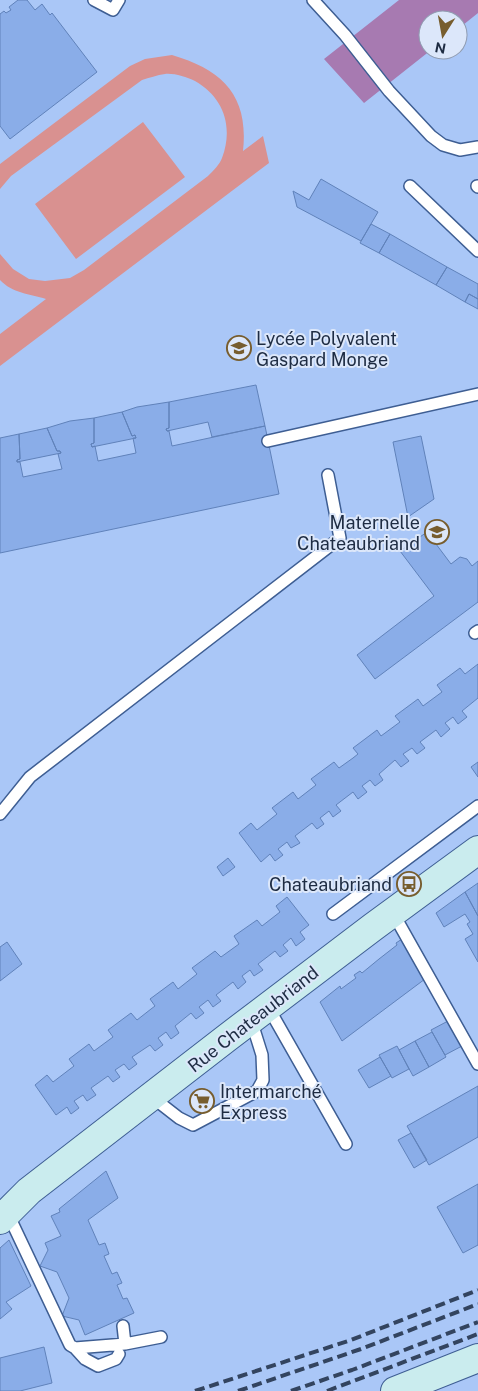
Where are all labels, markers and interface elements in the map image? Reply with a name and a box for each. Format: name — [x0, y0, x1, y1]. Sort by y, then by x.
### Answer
north arrow — [418, 10, 468, 60]
text: N — [434, 39, 447, 57]
place label: Lycée Polyvalent Gaspard Monge — [256, 328, 397, 370]
school or university icon: Lycée Polyvalent Gaspard Monge — [226, 335, 252, 361]
place label: Maternelle Chateaubriand — [297, 512, 420, 554]
school or university icon: Maternelle Chateaubriand — [424, 519, 450, 545]
bus stop icon: Chateaubriand — [396, 871, 422, 897]
place label: Chateaubriand — [269, 874, 392, 895]
street label: Rue Chateaubriand — [184, 962, 322, 1076]
place label: Intermarché Express — [220, 1081, 322, 1123]
supermarket icon: Intermarché Express — [189, 1088, 215, 1114]

